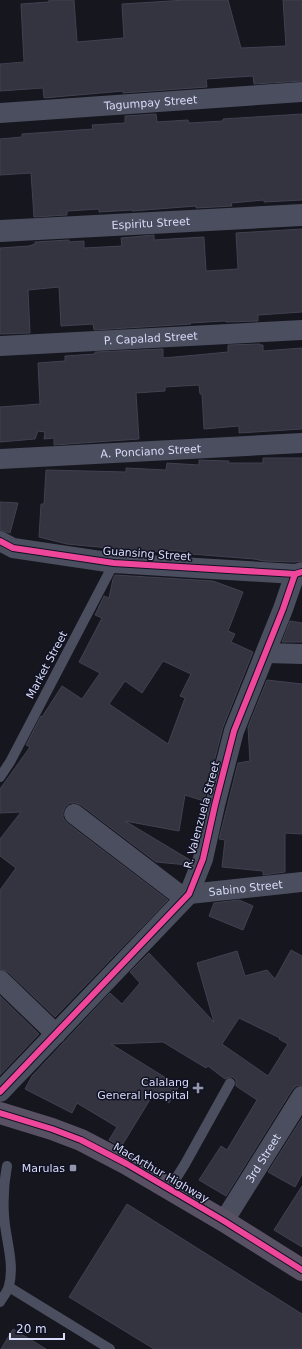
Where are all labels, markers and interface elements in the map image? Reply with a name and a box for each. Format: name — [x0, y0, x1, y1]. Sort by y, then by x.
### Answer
street label: Tagumpay Street — [103, 93, 198, 112]
street label: Espiritu Street — [111, 214, 191, 232]
street label: P. Capalad Street — [104, 329, 199, 347]
street label: A. Ponciano Street — [100, 442, 202, 460]
street label: Guansing Street — [102, 544, 192, 564]
street label: Market Street — [24, 628, 71, 701]
street label: R. Valenzuela Street — [181, 759, 223, 870]
street label: Sabino Street — [208, 878, 284, 898]
place label: Calalang General Hospital — [97, 1076, 189, 1102]
marker: Calalang General Hospital — [192, 1082, 204, 1094]
street label: 3rd Street — [243, 1131, 284, 1185]
street label: MacArthur Highway — [111, 1140, 211, 1206]
place label: Marulas — [22, 1162, 65, 1175]
marker: Marulas — [68, 1163, 78, 1173]
scale bar — [10, 1315, 64, 1341]
text: 20 m — [16, 1322, 47, 1336]

